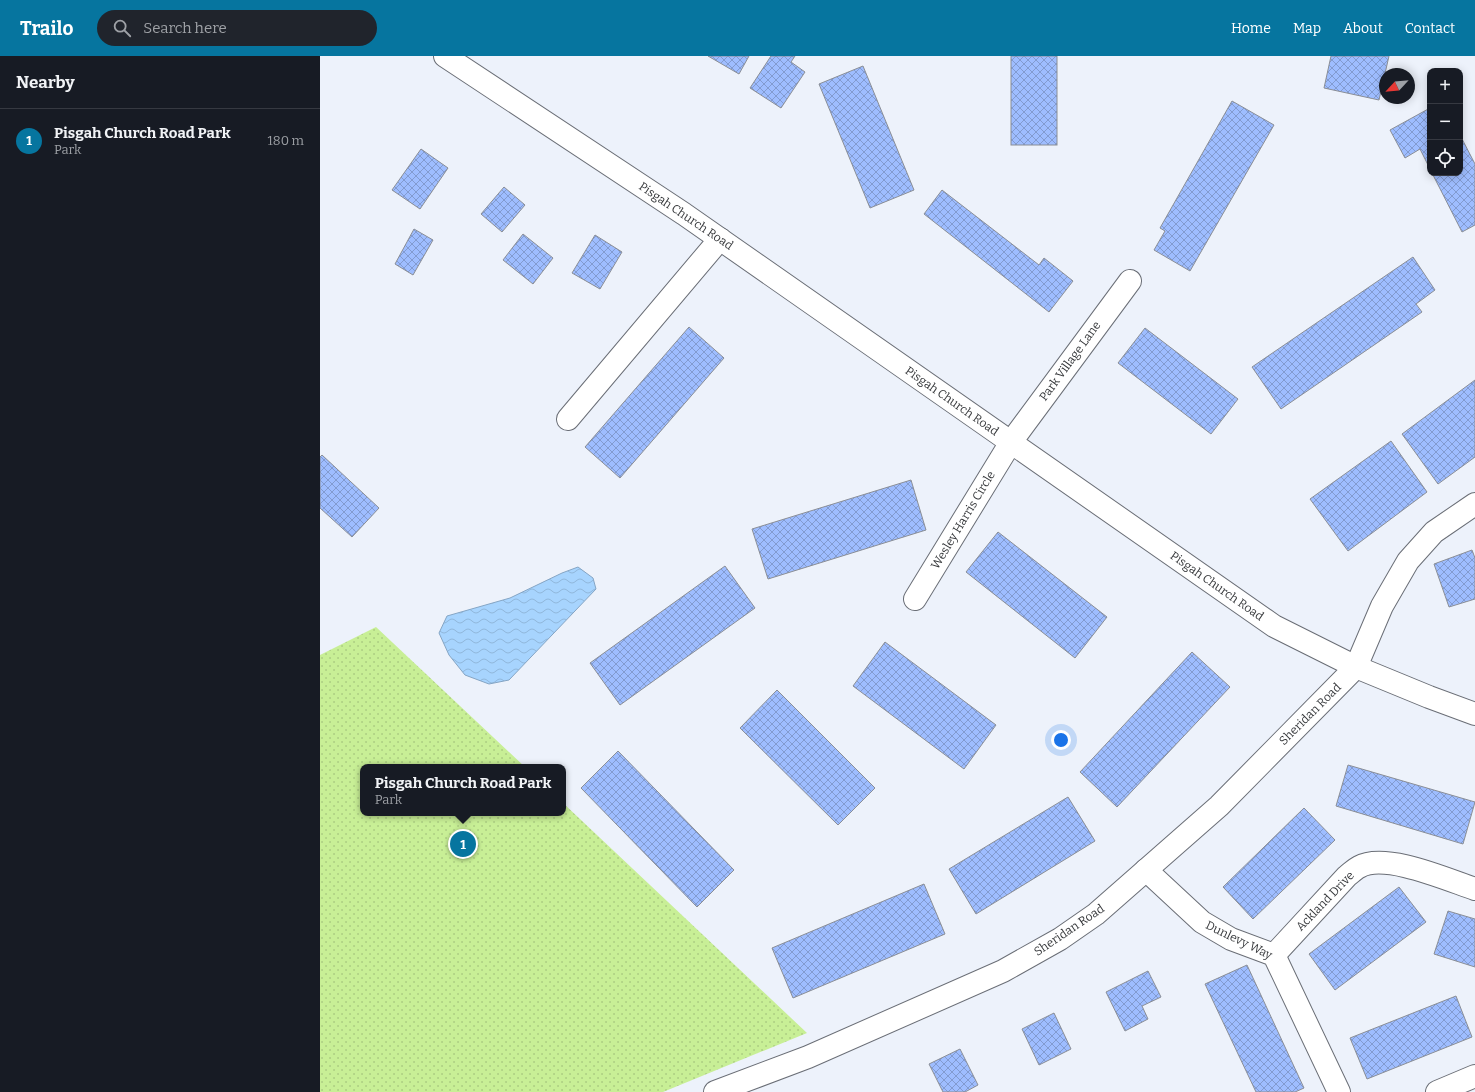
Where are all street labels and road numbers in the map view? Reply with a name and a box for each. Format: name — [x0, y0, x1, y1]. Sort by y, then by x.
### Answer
street label: Pisgah Church Road — [636, 179, 736, 253]
street label: Park Village Lane — [1036, 318, 1104, 404]
street label: Pisgah Church Road — [903, 364, 1001, 438]
street label: Wesley Harris Circle — [928, 468, 998, 572]
street label: Pisgah Church Road — [1168, 549, 1266, 623]
street label: Sheridan Road — [1276, 680, 1344, 748]
street label: Ackland Drive — [1293, 868, 1357, 934]
street label: Sheridan Road — [1031, 901, 1107, 959]
street label: Dunlevy Way — [1203, 918, 1275, 962]

